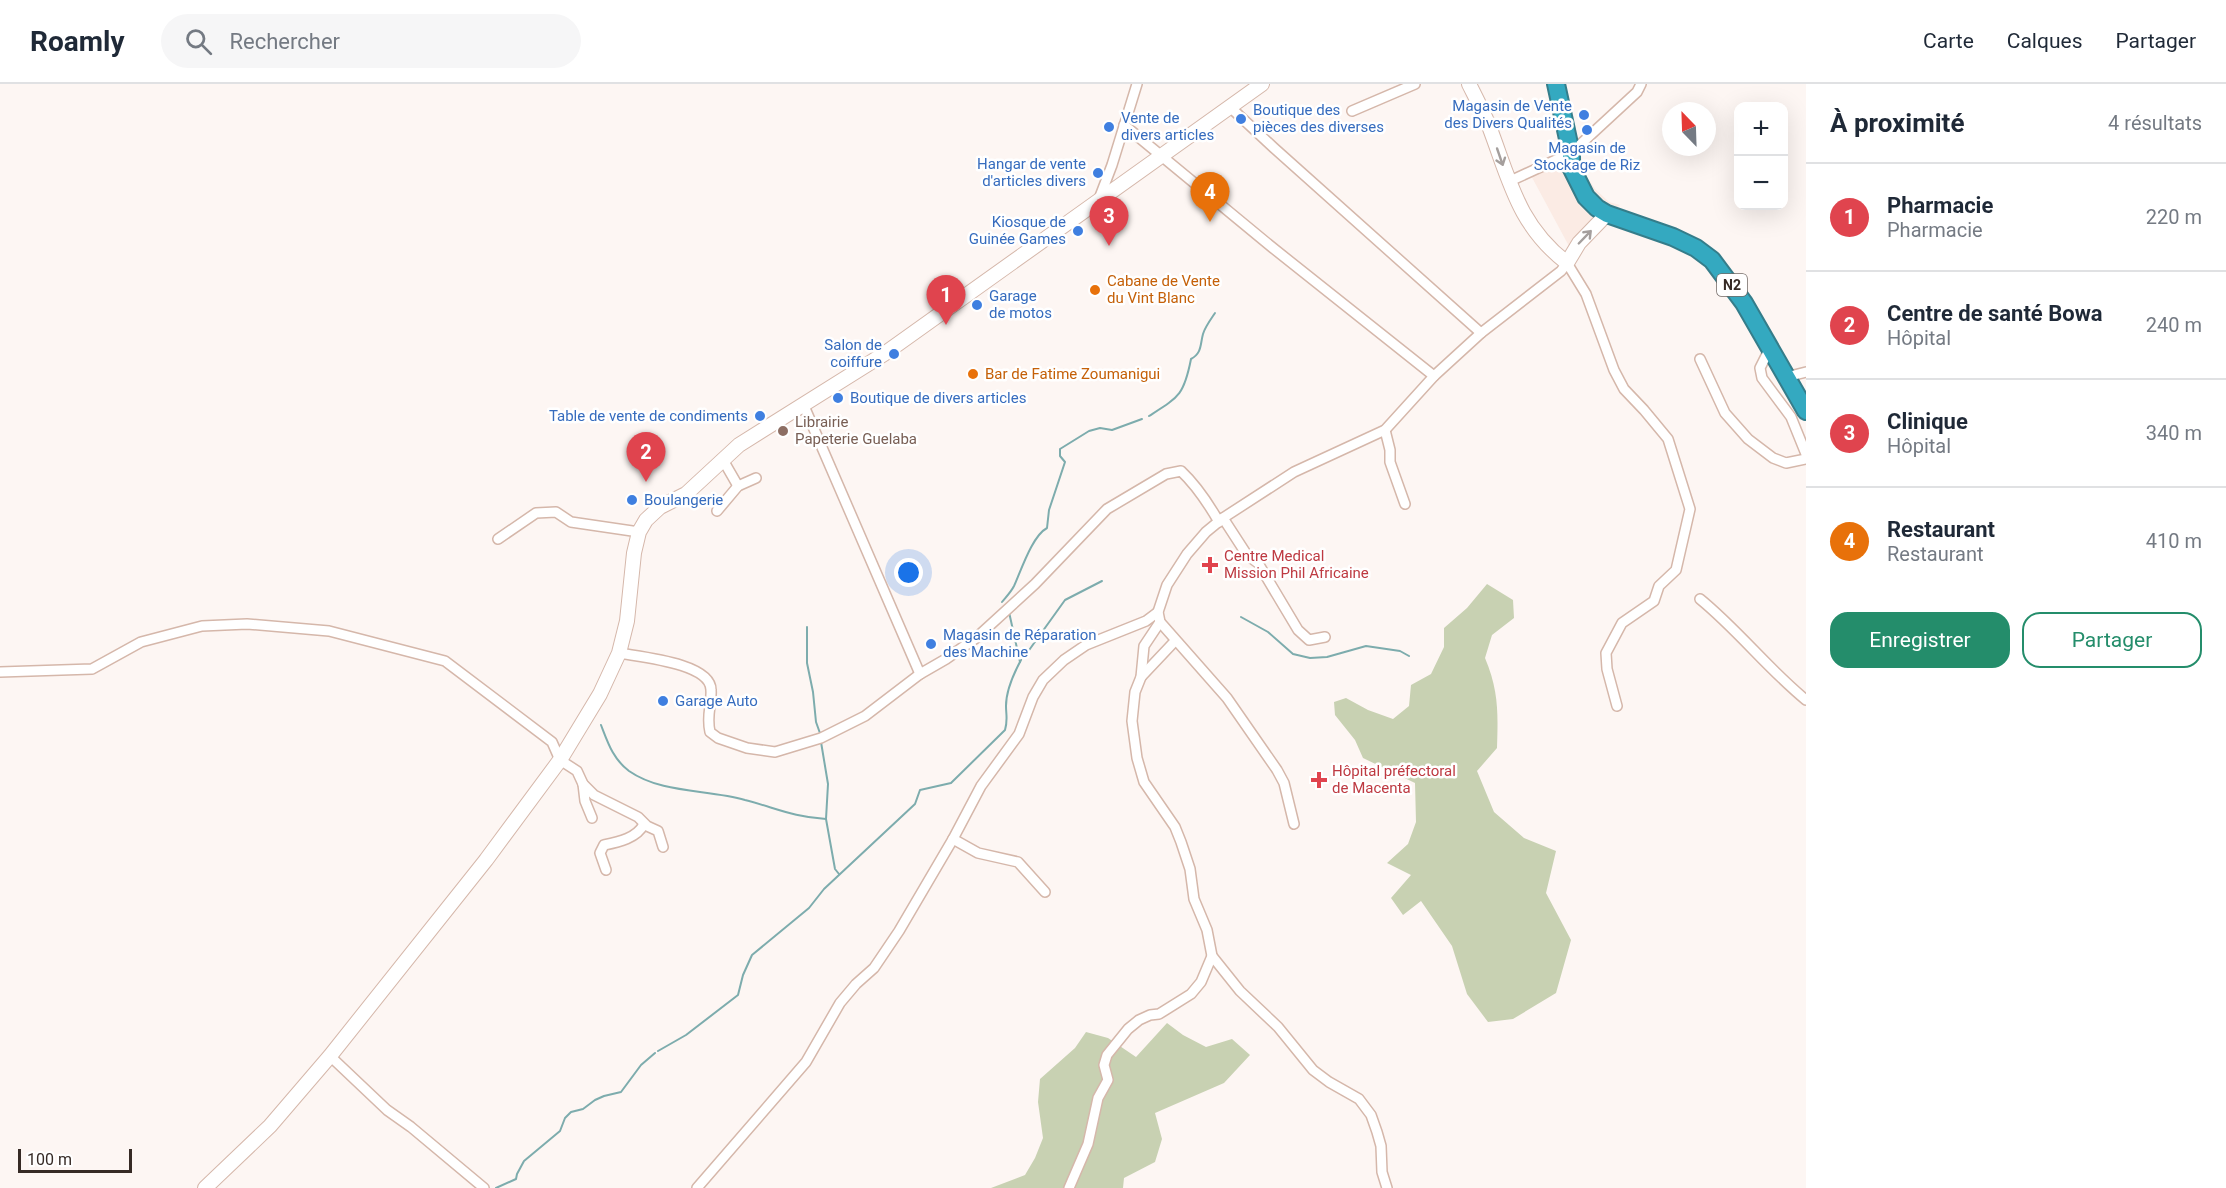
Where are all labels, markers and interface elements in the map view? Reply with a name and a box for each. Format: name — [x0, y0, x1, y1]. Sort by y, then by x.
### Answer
search box — [161, 14, 581, 68]
text: Roamly — [30, 25, 125, 58]
icon: search — [182, 25, 215, 58]
text: Rechercher — [230, 29, 340, 54]
text: Carte — [1923, 29, 1974, 53]
text: Calques — [2007, 29, 2082, 53]
text: Partager — [2115, 29, 2196, 53]
place label: Magasin de Vente des Divers Qualités — [1444, 97, 1572, 132]
place label: Boutique des pièces des diverses — [1253, 101, 1384, 136]
north arrow — [1662, 102, 1716, 156]
map controls — [1734, 102, 1788, 210]
button: + — [1734, 102, 1788, 156]
marker: Magasin de Vente des Divers Qualités — [1577, 108, 1591, 122]
text: À proximité — [1830, 108, 1964, 138]
place label: Vente de divers articles — [1121, 109, 1214, 144]
text: 4 résultats — [2108, 111, 2202, 135]
marker: Boutique des pièces des diverses — [1234, 112, 1248, 126]
marker: Vente de divers articles — [1102, 120, 1116, 134]
marker: Magasin de Stockage de Riz — [1580, 123, 1594, 137]
place label: Magasin de Stockage de Riz — [1534, 139, 1640, 174]
one-way arrow — [1495, 147, 1506, 166]
place label: Hangar de vente d'articles divers — [977, 155, 1086, 190]
button: − — [1734, 156, 1788, 210]
marker: Hangar de vente d'articles divers — [1091, 166, 1105, 180]
pin: 4 — [1190, 172, 1230, 222]
text: Pharmacie — [1887, 193, 1993, 218]
pin: 3 — [1090, 196, 1128, 246]
text: 1 — [1844, 205, 1855, 229]
text: 220 m — [2146, 205, 2202, 229]
place label: Kiosque de Guinée Games — [969, 213, 1066, 248]
text: Pharmacie — [1887, 218, 1983, 242]
marker: Kiosque de Guinée Games — [1071, 224, 1085, 238]
one-way arrow — [1578, 229, 1592, 244]
place label: Cabane de Vente du Vint Blanc — [1107, 272, 1220, 307]
road number: N2 — [1717, 274, 1747, 296]
pin: 1 — [926, 276, 966, 325]
marker: Cabane de Vente du Vint Blanc — [1088, 283, 1102, 297]
place label: Garage de motos — [989, 287, 1052, 322]
marker: Garage de motos — [970, 298, 984, 312]
text: Centre de santé Bowa — [1887, 301, 2103, 326]
text: 2 — [1844, 313, 1855, 337]
text: 240 m — [2146, 313, 2202, 337]
text: Hôpital — [1887, 326, 1951, 350]
place label: Salon de coiffure — [824, 336, 882, 371]
marker: Salon de coiffure — [887, 347, 901, 361]
place label: Bar de Fatime Zoumanigui — [985, 365, 1160, 383]
marker: Bar de Fatime Zoumanigui — [966, 367, 980, 381]
place label: Boutique de divers articles — [850, 389, 1026, 407]
marker: Boutique de divers articles — [831, 391, 845, 405]
place label: Table de vente de condiments — [549, 407, 748, 425]
marker: Table de vente de condiments — [753, 409, 767, 423]
text: Clinique — [1887, 409, 1968, 434]
place label: Librairie Papeterie Guelaba — [795, 413, 917, 448]
text: 3 — [1844, 421, 1855, 445]
text: 340 m — [2146, 421, 2202, 445]
marker: Librairie Papeterie Guelaba — [776, 424, 790, 438]
pin: 2 — [626, 432, 666, 482]
text: Hôpital — [1887, 434, 1951, 458]
place label: Boulangerie — [644, 491, 723, 509]
marker: Boulangerie — [625, 493, 639, 507]
text: Restaurant — [1887, 517, 1995, 542]
text: 4 — [1844, 529, 1855, 553]
text: 410 m — [2146, 529, 2202, 553]
text: Restaurant — [1887, 542, 1984, 566]
place label: Centre Medical Mission Phil Africaine — [1224, 547, 1369, 582]
marker: Centre Medical Mission Phil Africaine — [1201, 556, 1219, 574]
your location — [894, 558, 923, 587]
button: Enregistrer — [1830, 612, 2010, 668]
button: Partager — [2022, 612, 2202, 668]
place label: Magasin de Réparation des Machine — [943, 626, 1097, 661]
marker: Magasin de Réparation des Machine — [924, 637, 938, 651]
place label: Garage Auto — [675, 692, 758, 710]
marker: Garage Auto — [656, 694, 670, 708]
place label: Hôpital préfectoral de Macenta — [1332, 762, 1456, 797]
marker: Hôpital préfectoral de Macenta — [1310, 771, 1328, 789]
scale bar — [18, 1146, 132, 1174]
text: 100 m — [27, 1150, 72, 1169]

